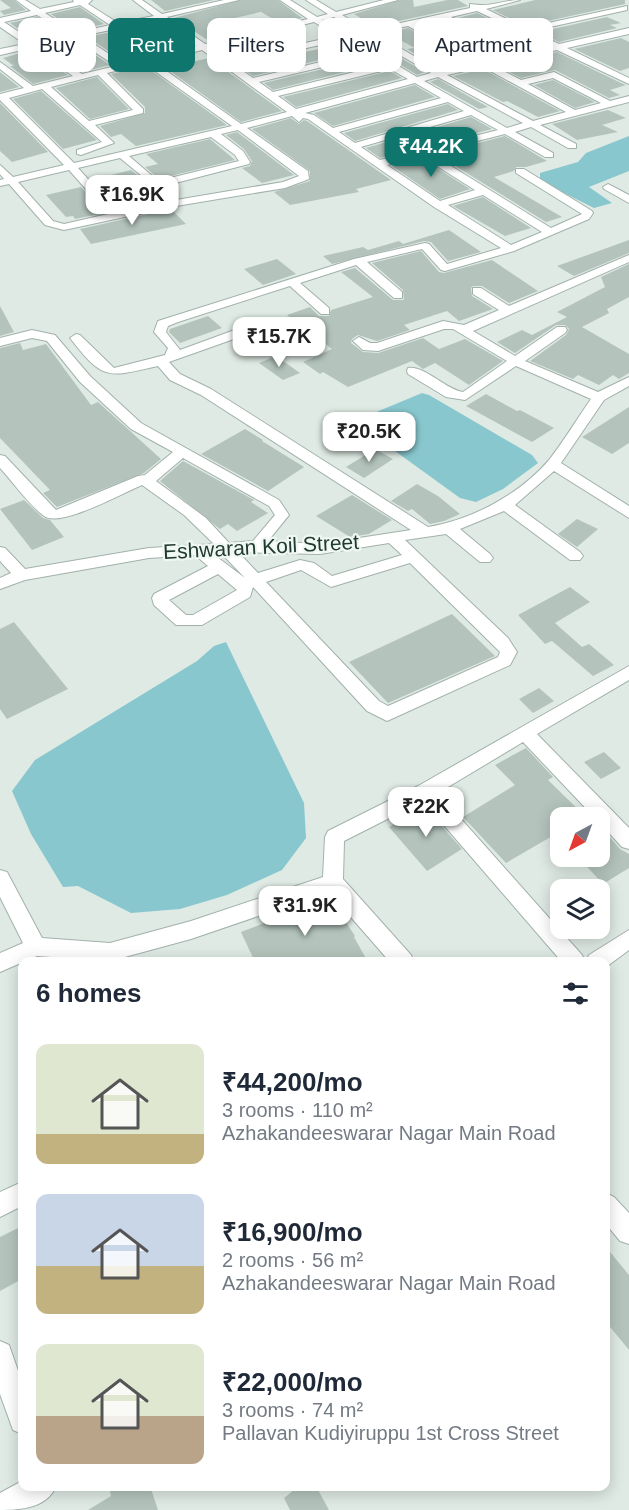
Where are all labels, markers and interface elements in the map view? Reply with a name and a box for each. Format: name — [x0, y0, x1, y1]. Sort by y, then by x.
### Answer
chip: Buy — [18, 18, 96, 72]
chip: Rent — [108, 18, 195, 72]
chip: Filters — [207, 18, 306, 72]
chip: New — [318, 18, 402, 72]
chip: Apartment — [414, 18, 553, 72]
pin: ₹44.2K — [382, 127, 480, 178]
text: ₹44.2K — [399, 135, 463, 157]
pin: ₹16.9K — [83, 175, 181, 226]
text: ₹16.9K — [100, 183, 164, 205]
pin: ₹15.7K — [230, 317, 328, 368]
text: ₹15.7K — [247, 325, 311, 347]
pin: ₹20.5K — [320, 412, 418, 463]
text: ₹20.5K — [337, 420, 401, 442]
street label: Eshwaran Koil Street — [162, 530, 360, 563]
pin: ₹22K — [390, 787, 462, 838]
text: ₹22K — [402, 795, 450, 817]
north arrow — [550, 807, 610, 867]
map controls — [550, 807, 610, 939]
button: layers — [550, 879, 610, 939]
pin: ₹31.9K — [256, 886, 354, 937]
text: ₹31.9K — [273, 894, 337, 916]
icon: filters — [559, 977, 592, 1010]
text: 6 homes — [36, 978, 142, 1008]
text: ₹44,200/mo — [222, 1067, 363, 1097]
icon: home — [84, 1068, 156, 1140]
text: 3 rooms · 110 m² — [222, 1099, 373, 1121]
text: Azhakandeeswarar Nagar Main Road — [222, 1122, 556, 1144]
text: ₹16,900/mo — [222, 1217, 363, 1247]
icon: home — [84, 1218, 156, 1290]
text: 2 rooms · 56 m² — [222, 1249, 363, 1271]
text: Azhakandeeswarar Nagar Main Road — [222, 1272, 556, 1294]
text: ₹22,000/mo — [222, 1367, 363, 1397]
icon: home — [84, 1368, 156, 1440]
text: 3 rooms · 74 m² — [222, 1399, 363, 1421]
text: Pallavan Kudiyiruppu 1st Cross Street — [222, 1422, 559, 1444]

